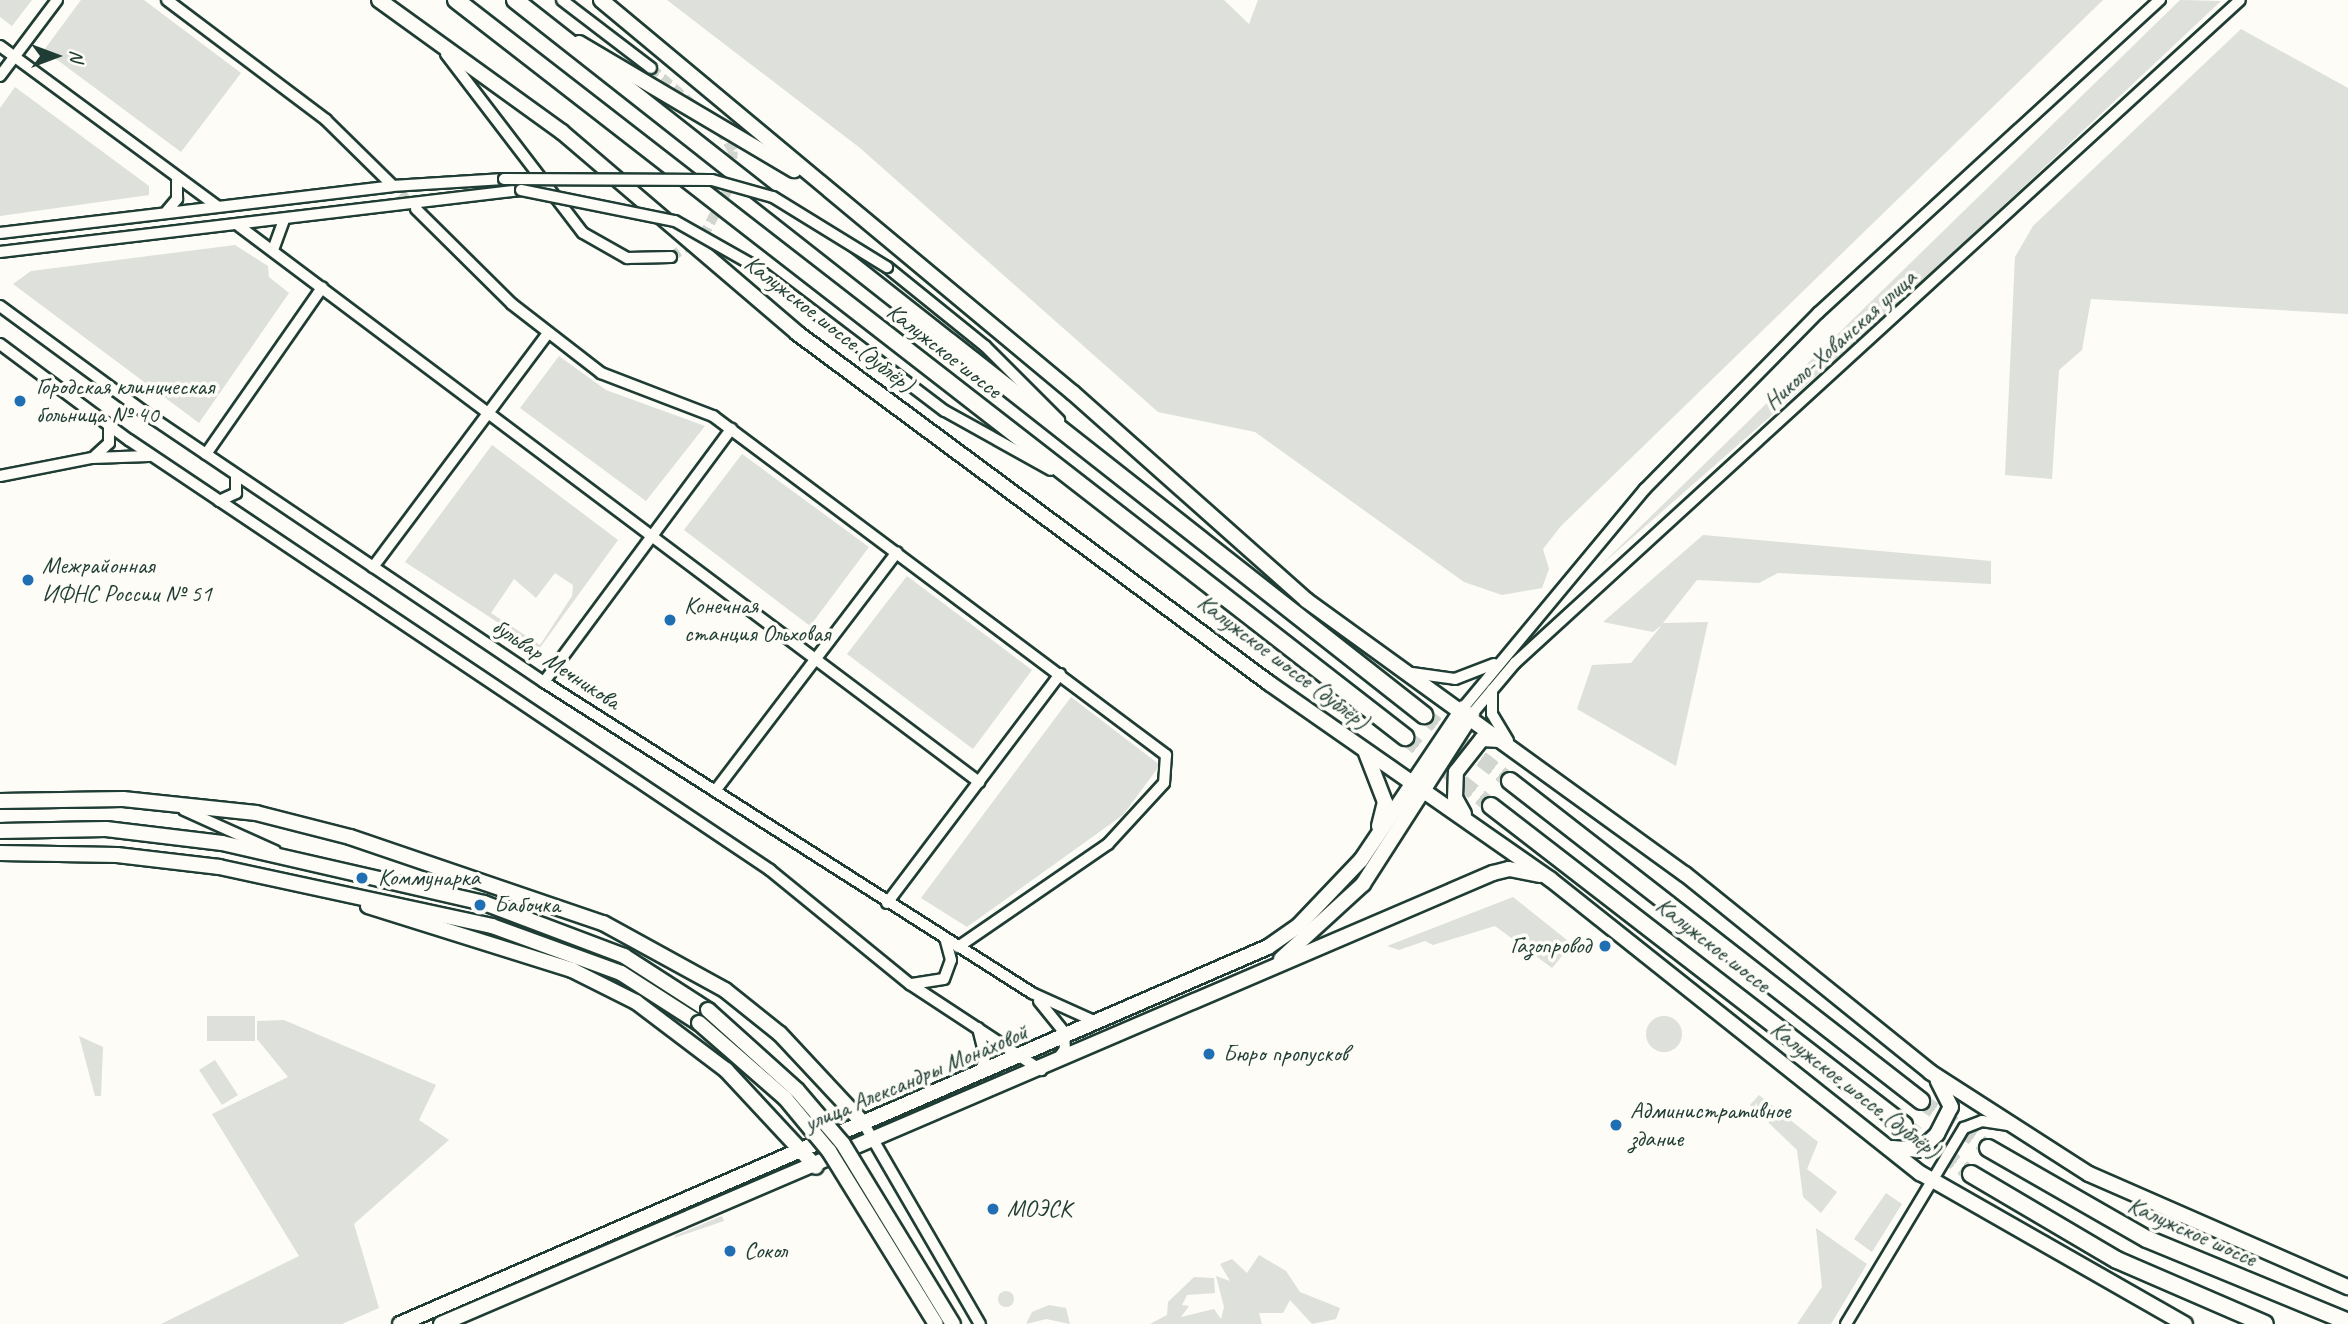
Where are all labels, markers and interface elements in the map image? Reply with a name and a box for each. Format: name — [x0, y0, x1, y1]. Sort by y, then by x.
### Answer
north arrow — [21, 21, 91, 91]
text: N — [65, 50, 89, 62]
street label: Калужское шоссе (дублёр) — [738, 249, 920, 399]
street label: Николо-Хованская улица — [1757, 263, 1923, 417]
street label: Калужское шоссе — [880, 297, 1008, 405]
place label: Городская клиническая больница № 40 — [36, 373, 213, 429]
marker: Городская клиническая больница № 40 — [10, 391, 30, 411]
place label: Межрайонная ИФНС России № 51 — [42, 552, 212, 608]
marker: Межрайонная ИФНС России № 51 — [20, 572, 36, 588]
street label: Калужское шоссе (дублёр) — [1191, 588, 1375, 736]
place label: Конечная станция Ольховая — [684, 592, 831, 648]
street label: бульвар Мечникова — [486, 611, 626, 717]
marker: Конечная станция Ольховая — [662, 612, 678, 628]
place label: Коммунарка — [378, 864, 480, 892]
marker: Коммунарка — [352, 868, 372, 888]
place label: Бабочка — [494, 891, 560, 919]
street label: Калужское шоссе — [1649, 891, 1777, 999]
marker: Бабочка — [472, 897, 488, 913]
place label: Газопровод — [1510, 932, 1591, 960]
marker: Газопровод — [1597, 938, 1613, 954]
street label: Калужское шоссе (дублёр) — [1764, 1015, 1946, 1165]
street label: улица Александры Монаховой — [800, 1018, 1032, 1138]
place label: Бюро пропусков — [1223, 1040, 1348, 1068]
marker: Бюро пропусков — [1201, 1046, 1217, 1062]
place label: Административное здание — [1630, 1097, 1790, 1153]
marker: Административное здание — [1608, 1117, 1624, 1133]
street label: Калужское шоссе — [2123, 1191, 2261, 1273]
place label: МОЭСК — [1007, 1195, 1071, 1223]
marker: МОЭСК — [985, 1201, 1001, 1217]
place label: Сокол — [744, 1237, 787, 1265]
marker: Сокол — [722, 1243, 738, 1259]

